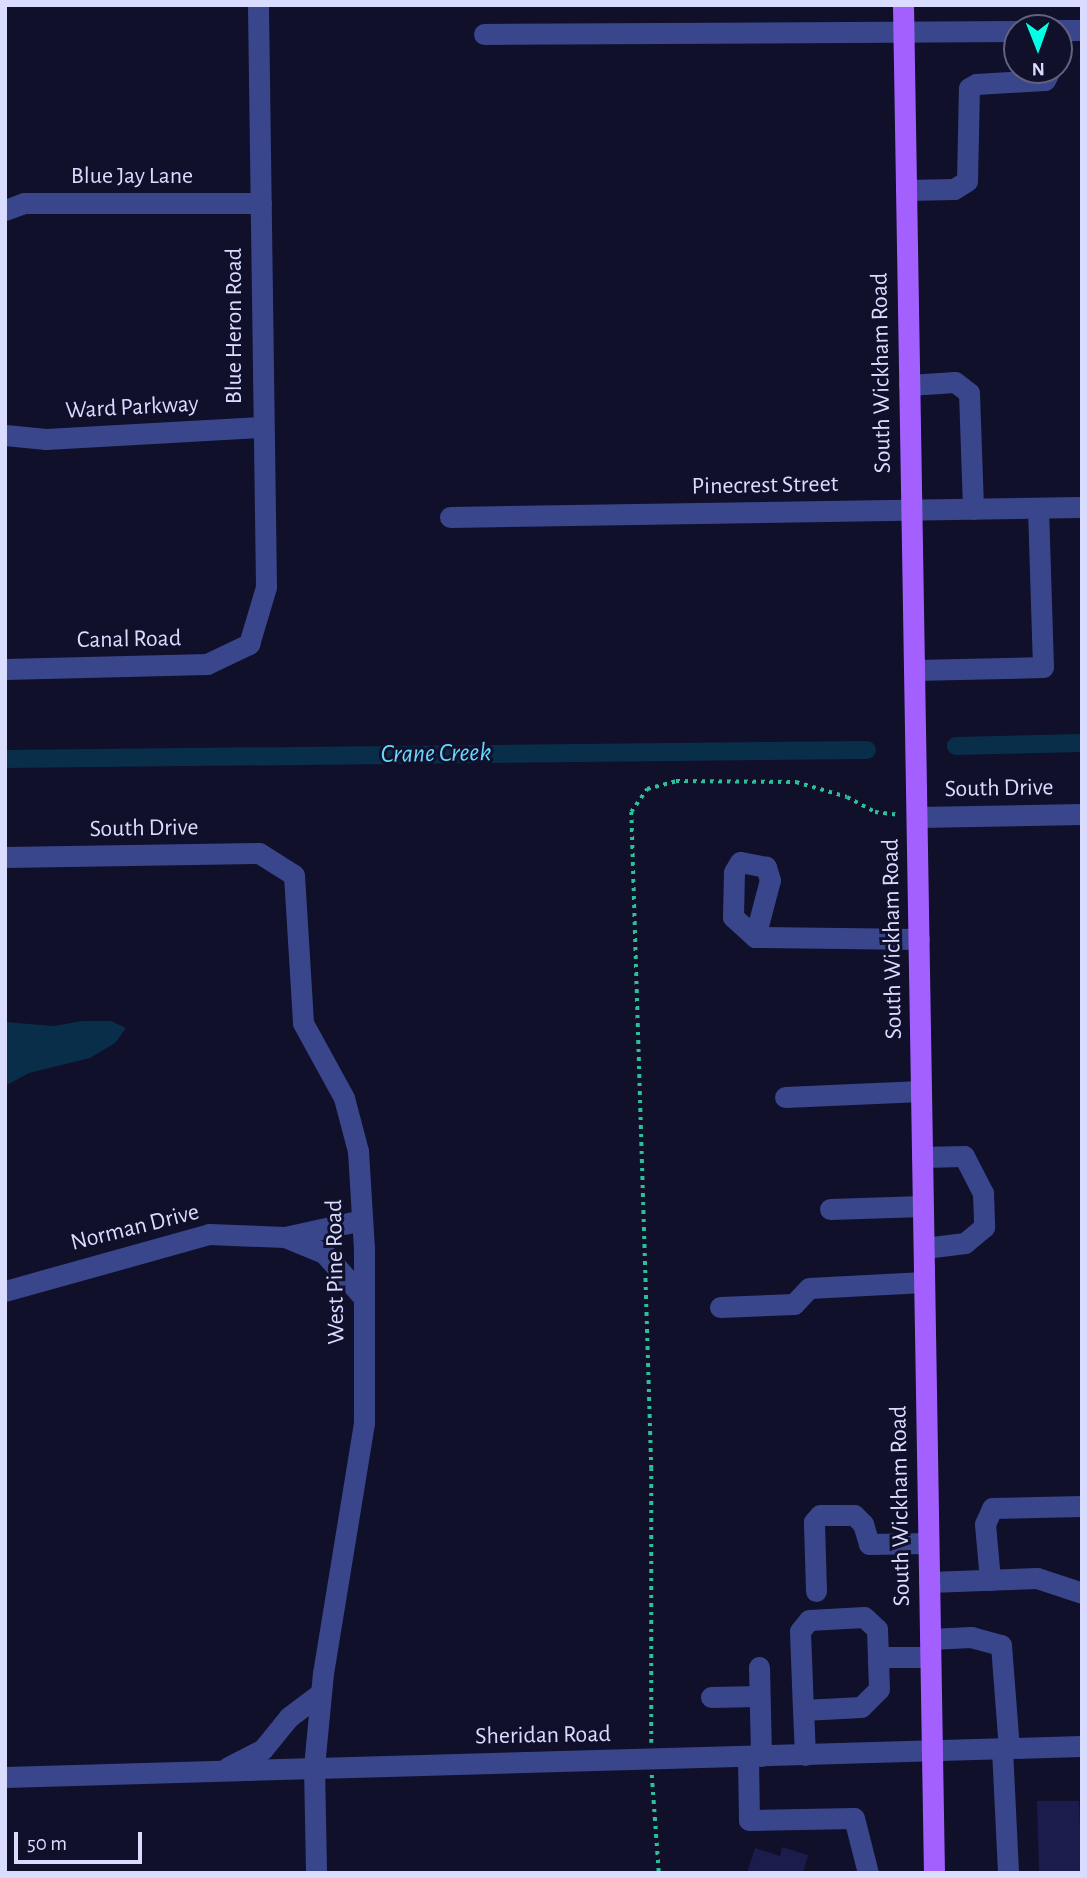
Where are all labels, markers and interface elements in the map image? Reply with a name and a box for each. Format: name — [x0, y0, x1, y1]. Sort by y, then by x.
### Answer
north arrow — [1003, 14, 1073, 84]
text: N — [1032, 59, 1045, 78]
street label: Blue Jay Lane — [71, 163, 193, 191]
street label: Blue Heron Road — [221, 248, 249, 404]
street label: South Wickham Road — [866, 272, 898, 474]
street label: Ward Parkway — [65, 390, 199, 426]
street label: Pinecrest Street — [691, 470, 839, 502]
street label: Canal Road — [77, 625, 181, 655]
water label: Crane Creek — [380, 737, 492, 771]
street label: South Drive — [944, 774, 1054, 804]
street label: South Drive — [89, 814, 199, 844]
street label: South Wickham Road — [877, 838, 909, 1040]
street label: Norman Drive — [68, 1198, 202, 1258]
street label: West Pine Road — [320, 1199, 352, 1345]
street label: South Wickham Road — [885, 1405, 917, 1607]
street label: Sheridan Road — [475, 1720, 611, 1752]
scale bar — [18, 1818, 145, 1862]
text: 50 m — [27, 1833, 67, 1854]

